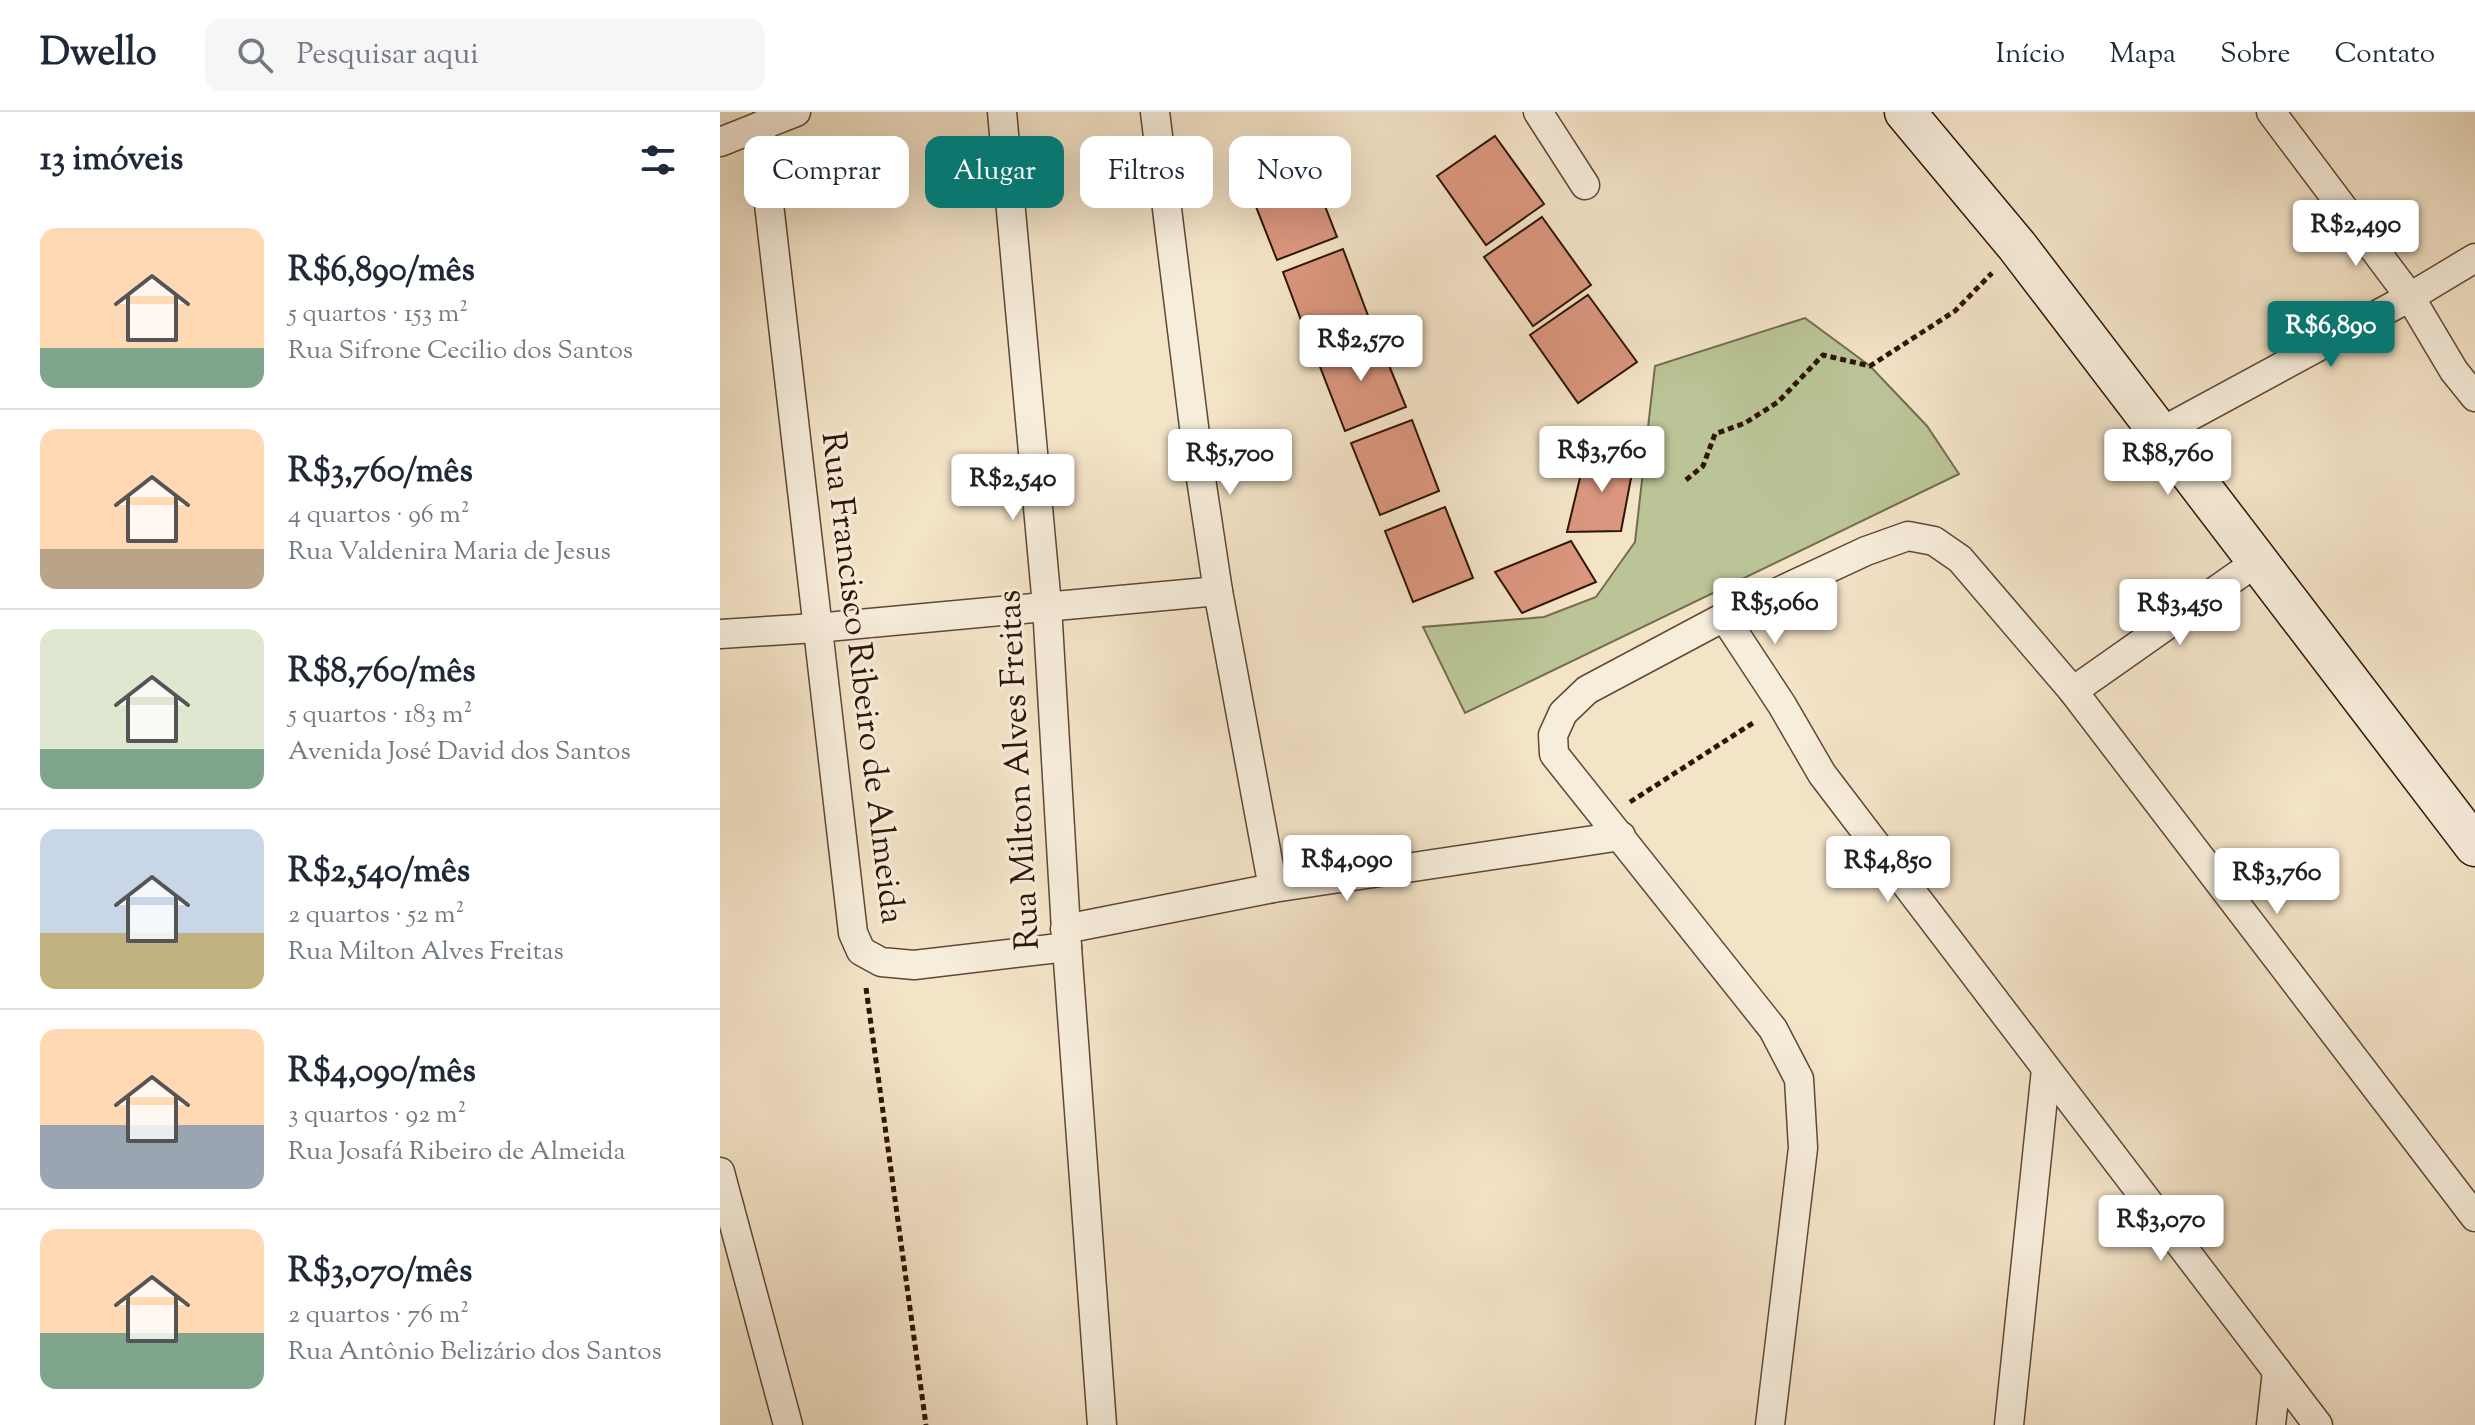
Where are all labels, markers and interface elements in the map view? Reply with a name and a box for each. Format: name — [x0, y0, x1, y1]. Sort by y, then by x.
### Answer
search box — [205, 19, 765, 91]
text: Dwello — [40, 28, 157, 82]
icon: search — [233, 33, 277, 77]
text: Pesquisar aqui — [297, 34, 479, 77]
text: Início — [1996, 35, 2065, 75]
text: Mapa — [2109, 35, 2176, 75]
text: Sobre — [2220, 35, 2291, 75]
text: Contato — [2335, 35, 2435, 75]
text: 13 imóveis — [40, 136, 183, 185]
chip: Comprar — [744, 136, 909, 208]
chip: Alugar — [925, 136, 1064, 208]
chip: Filtros — [1080, 136, 1213, 208]
chip: Novo — [1229, 136, 1351, 208]
icon: filters — [636, 138, 680, 182]
pin: R$2,490 — [2282, 200, 2430, 268]
text: R$2,490 — [2311, 207, 2401, 244]
text: R$6,890/mês — [288, 247, 475, 296]
icon: home — [104, 260, 200, 356]
text: 5 quartos · 153 m² — [288, 296, 468, 333]
pin: R$6,890 — [2257, 301, 2405, 369]
text: R$6,890 — [2286, 308, 2376, 345]
pin: R$2,570 — [1287, 315, 1435, 383]
text: R$2,570 — [1318, 322, 1404, 359]
text: Rua Sifrone Cecilio dos Santos — [288, 333, 633, 370]
pin: R$3,760 — [1528, 426, 1676, 494]
street label: Rua Francisco Ribeiro de Almeida — [807, 429, 915, 927]
pin: R$5,700 — [1156, 429, 1304, 497]
pin: R$8,760 — [2094, 429, 2242, 497]
text: R$3,760 — [1557, 433, 1647, 470]
text: R$5,700 — [1186, 436, 1274, 473]
text: R$8,760 — [2122, 436, 2214, 473]
text: R$3,760/mês — [288, 448, 473, 497]
pin: R$2,540 — [939, 454, 1087, 522]
icon: home — [104, 461, 200, 557]
text: R$2,540 — [969, 461, 1057, 498]
text: 4 quartos · 96 m² — [288, 497, 470, 534]
text: Rua Valdenira Maria de Jesus — [288, 534, 611, 571]
pin: R$5,060 — [1701, 578, 1849, 646]
pin: R$3,450 — [2106, 579, 2254, 647]
text: R$5,060 — [1731, 585, 1819, 622]
text: R$3,450 — [2137, 586, 2223, 623]
street label: Rua Milton Alves Freitas — [986, 589, 1054, 951]
text: R$8,760/mês — [288, 648, 476, 697]
icon: home — [104, 661, 200, 757]
text: 5 quartos · 183 m² — [288, 697, 472, 734]
text: Avenida José David dos Santos — [288, 734, 631, 771]
pin: R$4,090 — [1273, 835, 1421, 903]
pin: R$4,850 — [1814, 836, 1962, 904]
text: R$4,090 — [1301, 842, 1393, 879]
text: R$4,850 — [1844, 843, 1932, 880]
text: R$2,540/mês — [288, 848, 470, 897]
pin: R$3,760 — [2203, 848, 2351, 916]
text: R$3,760 — [2232, 855, 2322, 892]
icon: home — [104, 861, 200, 957]
text: 2 quartos · 52 m² — [288, 897, 464, 934]
text: Rua Milton Alves Freitas — [288, 934, 564, 971]
text: R$4,090/mês — [288, 1048, 476, 1097]
icon: home — [104, 1061, 200, 1157]
text: 3 quartos · 92 m² — [288, 1097, 466, 1134]
text: Rua Josafá Ribeiro de Almeida — [288, 1134, 626, 1171]
pin: R$3,070 — [2087, 1195, 2235, 1263]
text: R$3,070 — [2117, 1202, 2205, 1239]
text: R$3,070/mês — [288, 1248, 472, 1297]
icon: home — [104, 1261, 200, 1357]
text: 2 quartos · 76 m² — [288, 1297, 469, 1334]
text: Rua Antônio Belizário dos Santos — [288, 1334, 662, 1371]

